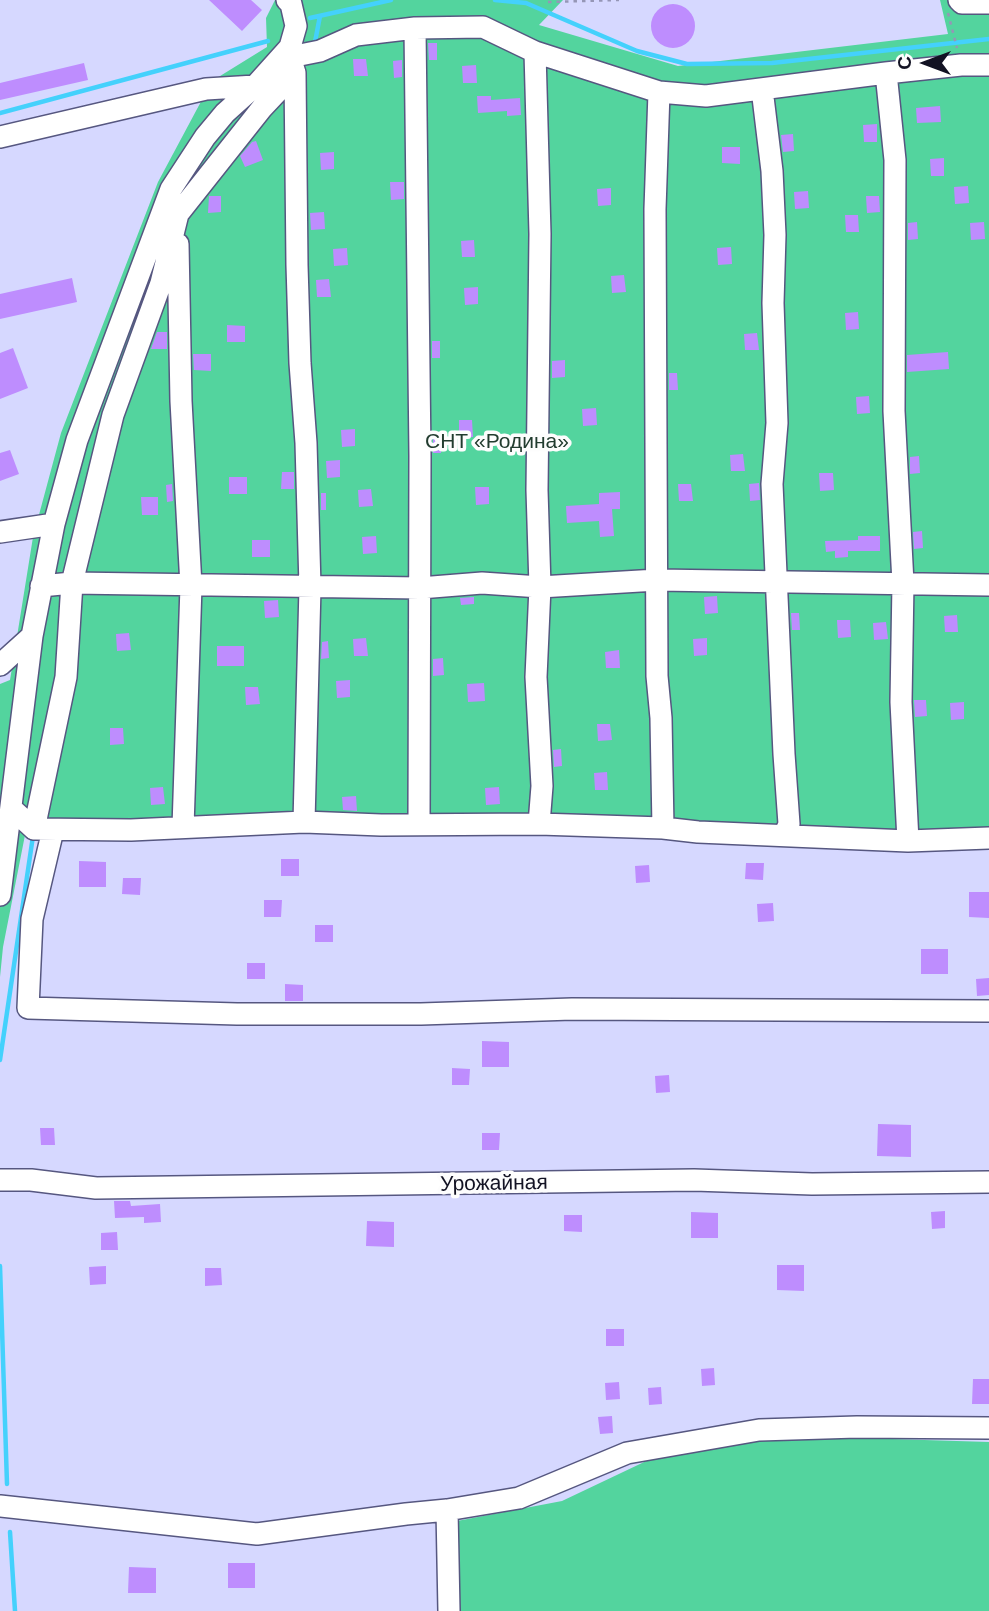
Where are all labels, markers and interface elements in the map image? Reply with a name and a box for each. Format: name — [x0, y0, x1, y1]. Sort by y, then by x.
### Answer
north arrow — [891, 28, 961, 98]
text: С — [894, 56, 915, 70]
park label: СНТ «Родина» — [425, 429, 569, 455]
street label: Урожайная — [440, 1170, 548, 1198]

